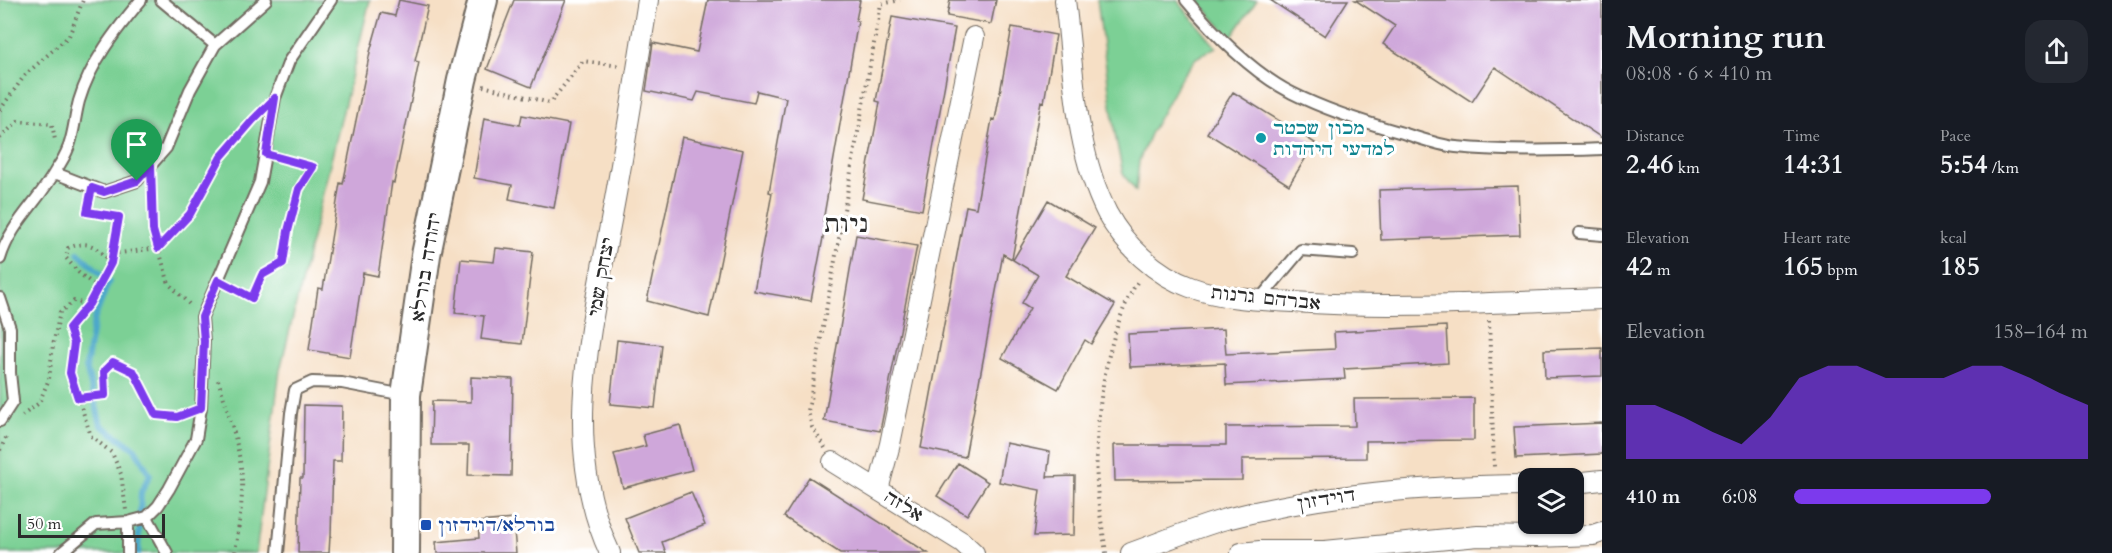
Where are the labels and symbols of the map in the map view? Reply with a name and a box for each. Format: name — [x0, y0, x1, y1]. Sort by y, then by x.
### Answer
place label: מכון שכטר למדעי היהדות — [1273, 116, 1395, 162]
pin — [111, 119, 162, 181]
marker: מכון שכטר למדעי היהדות — [1254, 131, 1268, 145]
district label: ניות — [824, 208, 868, 241]
street label: יהודה בורלא — [406, 211, 447, 324]
street label: יצחק שמי — [582, 235, 621, 319]
street label: אברהם גרנות — [1210, 280, 1322, 317]
street label: דוידזון — [1295, 483, 1357, 516]
street label: אלזה — [880, 485, 928, 528]
scale bar — [18, 511, 165, 538]
place label: בורלא/דוידזון — [438, 513, 555, 538]
marker: בורלא/דוידזון — [419, 518, 433, 532]

